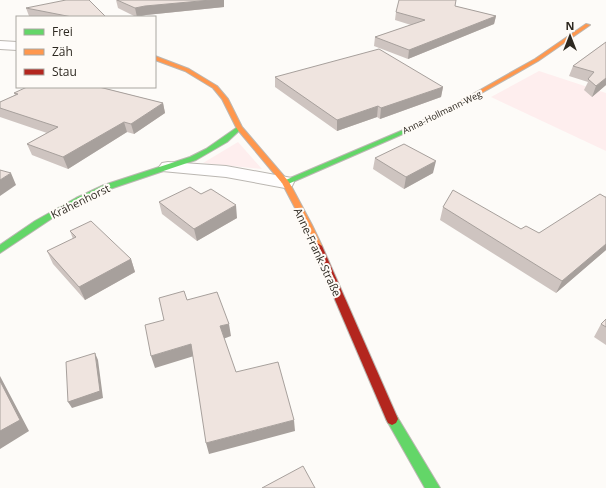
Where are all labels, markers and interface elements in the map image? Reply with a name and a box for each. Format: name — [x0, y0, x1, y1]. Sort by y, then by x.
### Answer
legend — [16, 16, 156, 88]
north arrow — [550, 16, 590, 56]
text: N — [566, 18, 574, 33]
text: Frei — [52, 23, 73, 40]
text: Zäh — [52, 43, 73, 60]
text: Stau — [52, 63, 77, 80]
street label: Anna-Hollmann-Weg — [400, 87, 484, 137]
street label: Krähenhorst — [48, 180, 112, 222]
street label: Anne-Frank-Straße — [291, 205, 345, 299]

